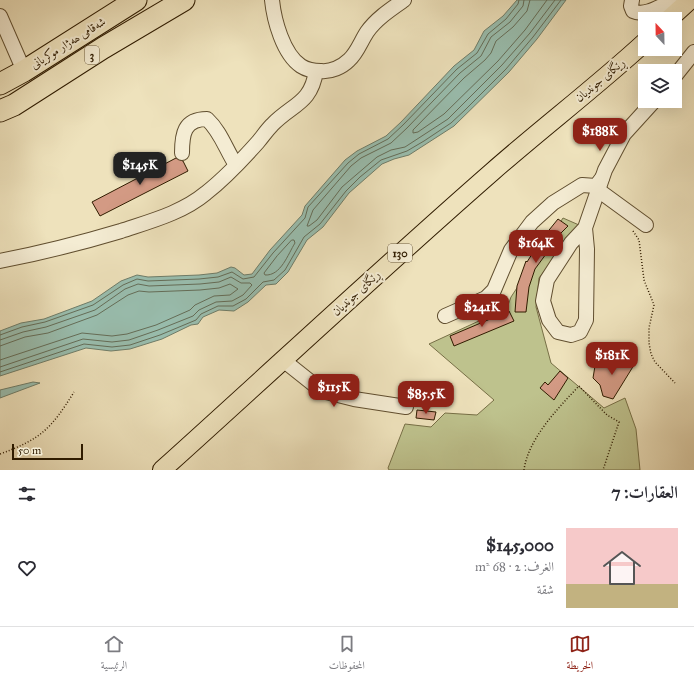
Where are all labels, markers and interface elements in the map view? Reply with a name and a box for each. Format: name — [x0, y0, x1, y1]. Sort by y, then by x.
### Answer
north arrow — [638, 12, 682, 56]
map controls — [638, 12, 682, 108]
street label: شەقامی ھەژار موکریانی — [28, 14, 109, 73]
road number: 3 — [85, 46, 99, 64]
street label: ڕێگای جوندیان — [572, 54, 630, 107]
button: layers — [638, 64, 682, 108]
pin: $188K — [572, 118, 628, 152]
text: $188K — [582, 123, 618, 139]
pin: $145K — [112, 152, 168, 186]
text: $145K — [122, 157, 158, 173]
pin: $164K — [508, 230, 564, 264]
text: $164K — [518, 235, 554, 251]
road number: 130 — [388, 244, 412, 262]
street label: ڕێگای جوندیان — [328, 266, 385, 321]
pin: $241K — [454, 294, 510, 328]
text: $241K — [464, 299, 500, 315]
pin: $181K — [584, 342, 640, 376]
text: $181K — [595, 347, 629, 363]
pin: $115K — [306, 374, 362, 408]
text: $115K — [317, 379, 351, 395]
pin: $85.5K — [393, 381, 459, 415]
text: $85.5K — [407, 386, 445, 402]
scale bar — [12, 442, 83, 461]
text: 50 m — [18, 444, 41, 457]
text: العقارات: 7 — [612, 482, 678, 503]
icon: filters — [16, 483, 38, 505]
text: $145,000 — [486, 535, 554, 556]
icon: home — [598, 544, 646, 592]
icon: heart — [16, 557, 38, 579]
text: الغرف: 2 · 68 m² — [475, 559, 554, 575]
text: شقة — [537, 582, 554, 598]
tab: الرئيسية — [101, 633, 127, 676]
tab: المحفوظات — [329, 633, 365, 676]
tab: الخريطة — [566, 633, 593, 676]

